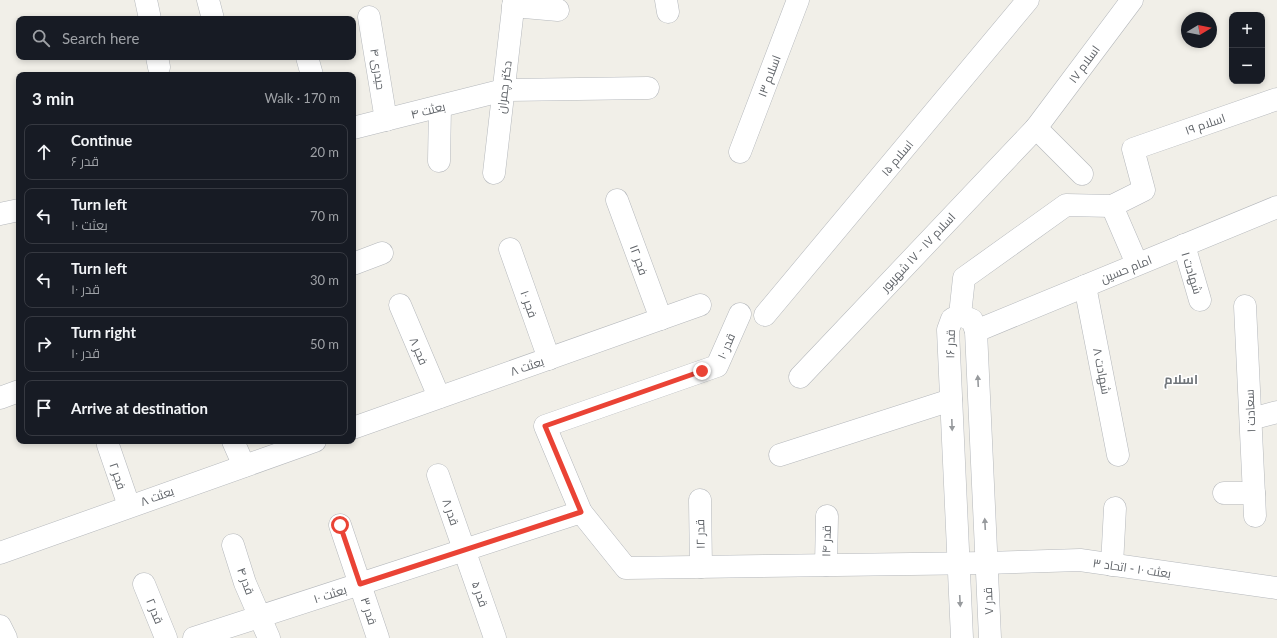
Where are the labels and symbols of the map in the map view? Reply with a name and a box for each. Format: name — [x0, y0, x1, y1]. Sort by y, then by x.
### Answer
north arrow — [1181, 12, 1217, 48]
street label: اسلام ۱۷ — [1065, 42, 1104, 86]
street label: حیدری ۴ — [367, 47, 389, 91]
street label: اسلام ۱۳ — [754, 53, 785, 99]
street label: دکتر چمران — [493, 60, 517, 114]
street label: بعثت ۴ — [409, 98, 447, 122]
street label: اسلام ۱۹ — [1183, 110, 1227, 139]
street label: اسلام ۱۵ — [878, 137, 917, 180]
street label: اسلام ۱۷ - ۱۷ شهریور — [877, 209, 959, 296]
street label: فجر ۱۲ — [627, 243, 651, 277]
street label: شهادت ۱ — [1178, 250, 1206, 296]
street label: امام حسین — [1098, 252, 1154, 287]
street label: فجر ۱۰ — [517, 288, 541, 320]
street label: قدر ۱۶ — [942, 329, 958, 359]
street label: قدر ۱۰ — [714, 331, 738, 361]
street label: فجر ۸ — [406, 335, 432, 367]
street label: شهادت ۸ — [1090, 346, 1114, 396]
street label: بعثت ۸ — [508, 353, 546, 379]
route end — [693, 362, 711, 380]
district label: اسلام — [1164, 371, 1198, 389]
one-way arrow — [975, 374, 981, 387]
street label: سعادت ۱ — [1241, 389, 1259, 433]
one-way arrow — [949, 419, 956, 431]
street label: فجر ۲ — [106, 461, 130, 491]
street label: بعثت ۸ — [138, 483, 176, 509]
street label: قدر ۸ — [439, 497, 463, 527]
route start — [331, 516, 349, 534]
one-way arrow — [981, 518, 988, 530]
street label: قدر ۱۲ — [692, 519, 708, 549]
street label: قدر ۱۴ — [818, 525, 834, 557]
street label: بعثت ۱۰ - اتحاد ۳ — [1092, 555, 1172, 581]
street label: قدر ۴ — [234, 565, 258, 597]
street label: قدر ۵ — [469, 579, 491, 609]
street label: بعثت ۱۰ — [312, 582, 348, 606]
street label: قدر ۷ — [980, 587, 996, 615]
street label: قدر ۳ — [358, 595, 380, 627]
one-way arrow — [957, 595, 963, 608]
street label: قدر ۲ — [143, 596, 167, 626]

